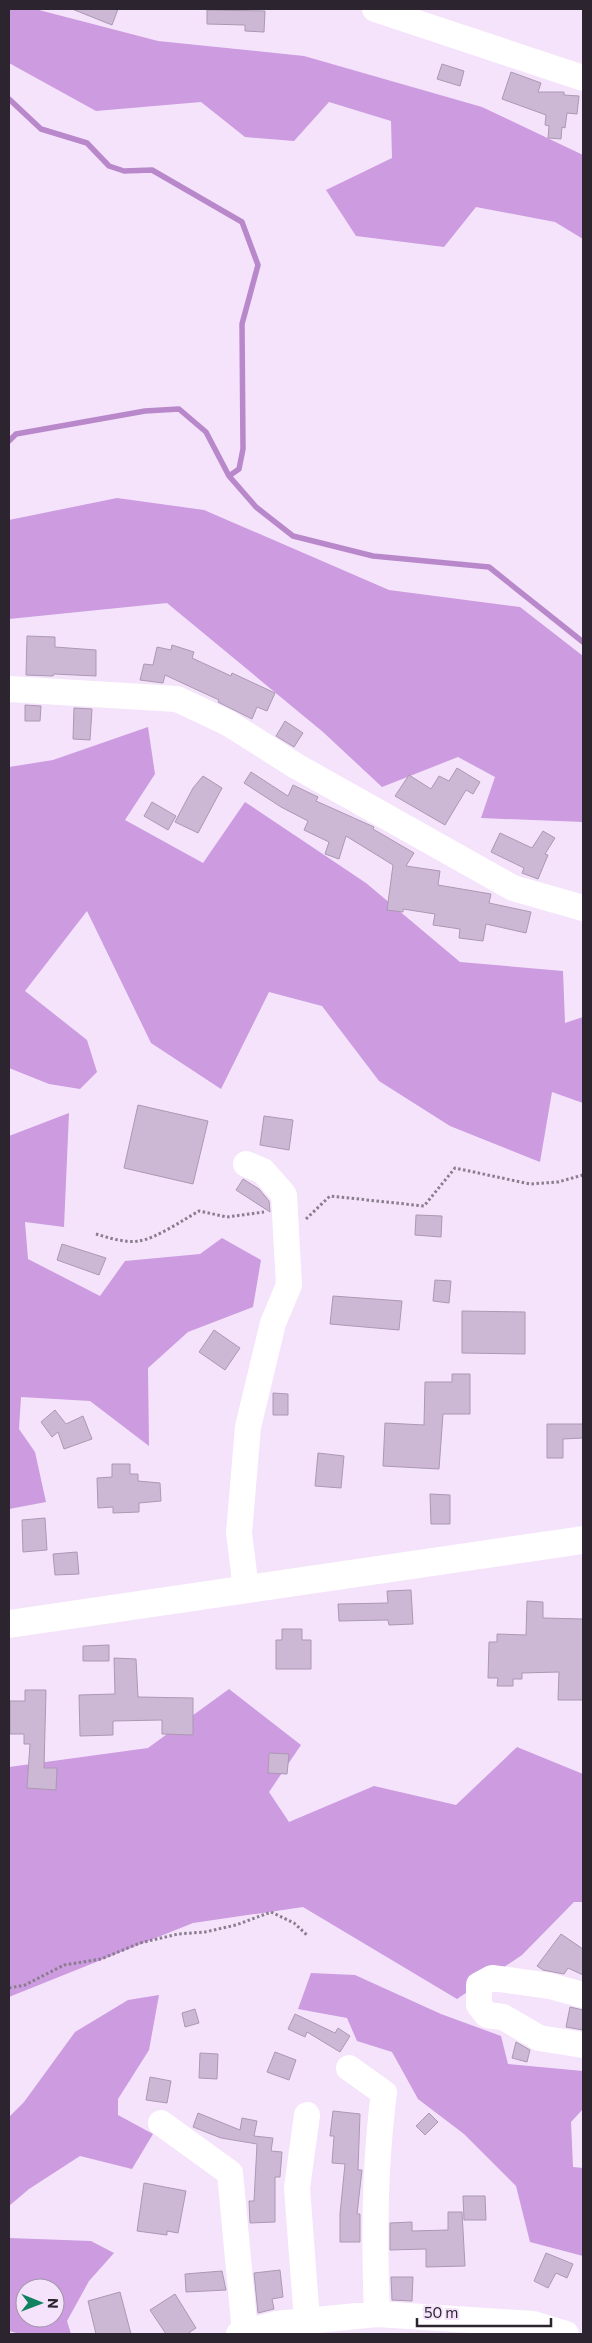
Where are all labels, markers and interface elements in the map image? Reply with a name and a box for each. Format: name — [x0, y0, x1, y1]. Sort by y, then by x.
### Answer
north arrow — [15, 2278, 65, 2328]
scale bar — [417, 2296, 551, 2328]
text: N — [45, 2298, 62, 2309]
text: 50 m — [424, 2303, 458, 2321]

